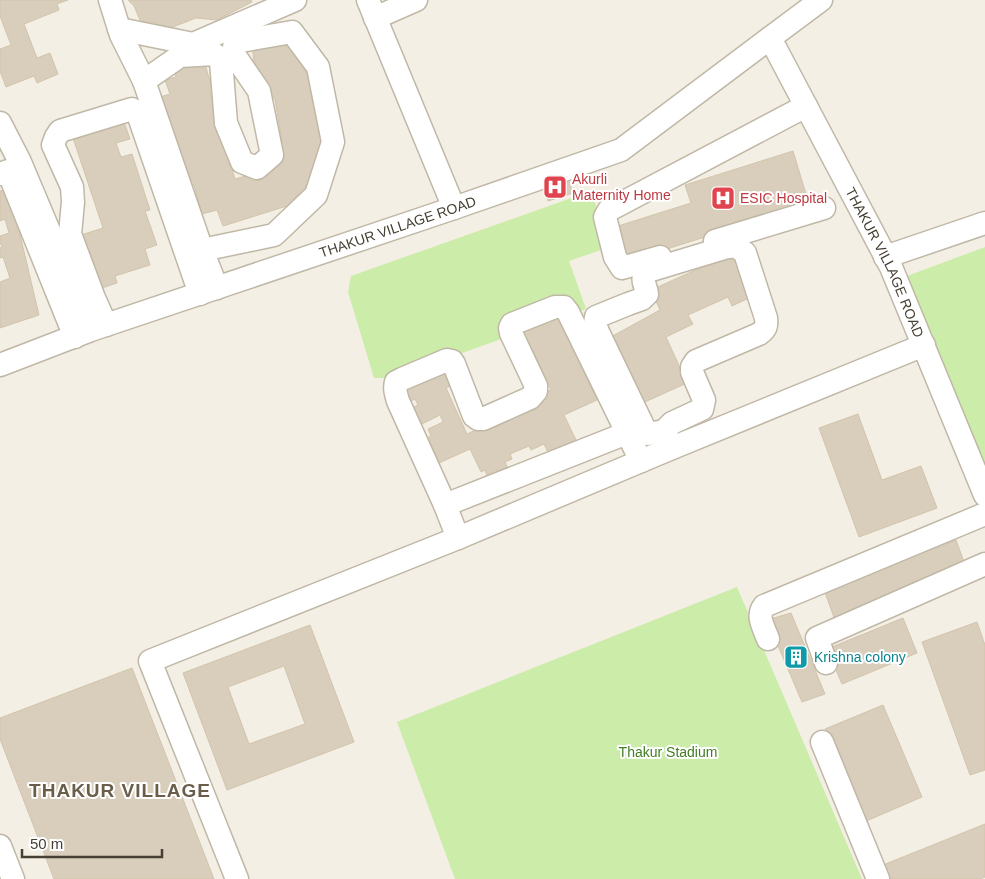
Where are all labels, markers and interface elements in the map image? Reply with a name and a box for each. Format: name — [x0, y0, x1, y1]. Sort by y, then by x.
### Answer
place label: Akurli Maternity Home — [572, 171, 671, 203]
hospital icon: Akurli Maternity Home — [542, 174, 568, 200]
hospital icon: ESIC Hospital — [710, 185, 736, 211]
street label: THAKUR VILLAGE ROAD — [842, 185, 927, 340]
place label: ESIC Hospital — [740, 190, 827, 206]
street label: THAKUR VILLAGE ROAD — [317, 193, 478, 261]
building icon: Krishna colony — [783, 644, 809, 670]
place label: Krishna colony — [814, 649, 906, 665]
park label: Thakur Stadium — [619, 744, 717, 760]
district label: THAKUR VILLAGE — [29, 780, 211, 801]
scale bar — [22, 826, 162, 858]
text: 50 m — [30, 835, 63, 852]

